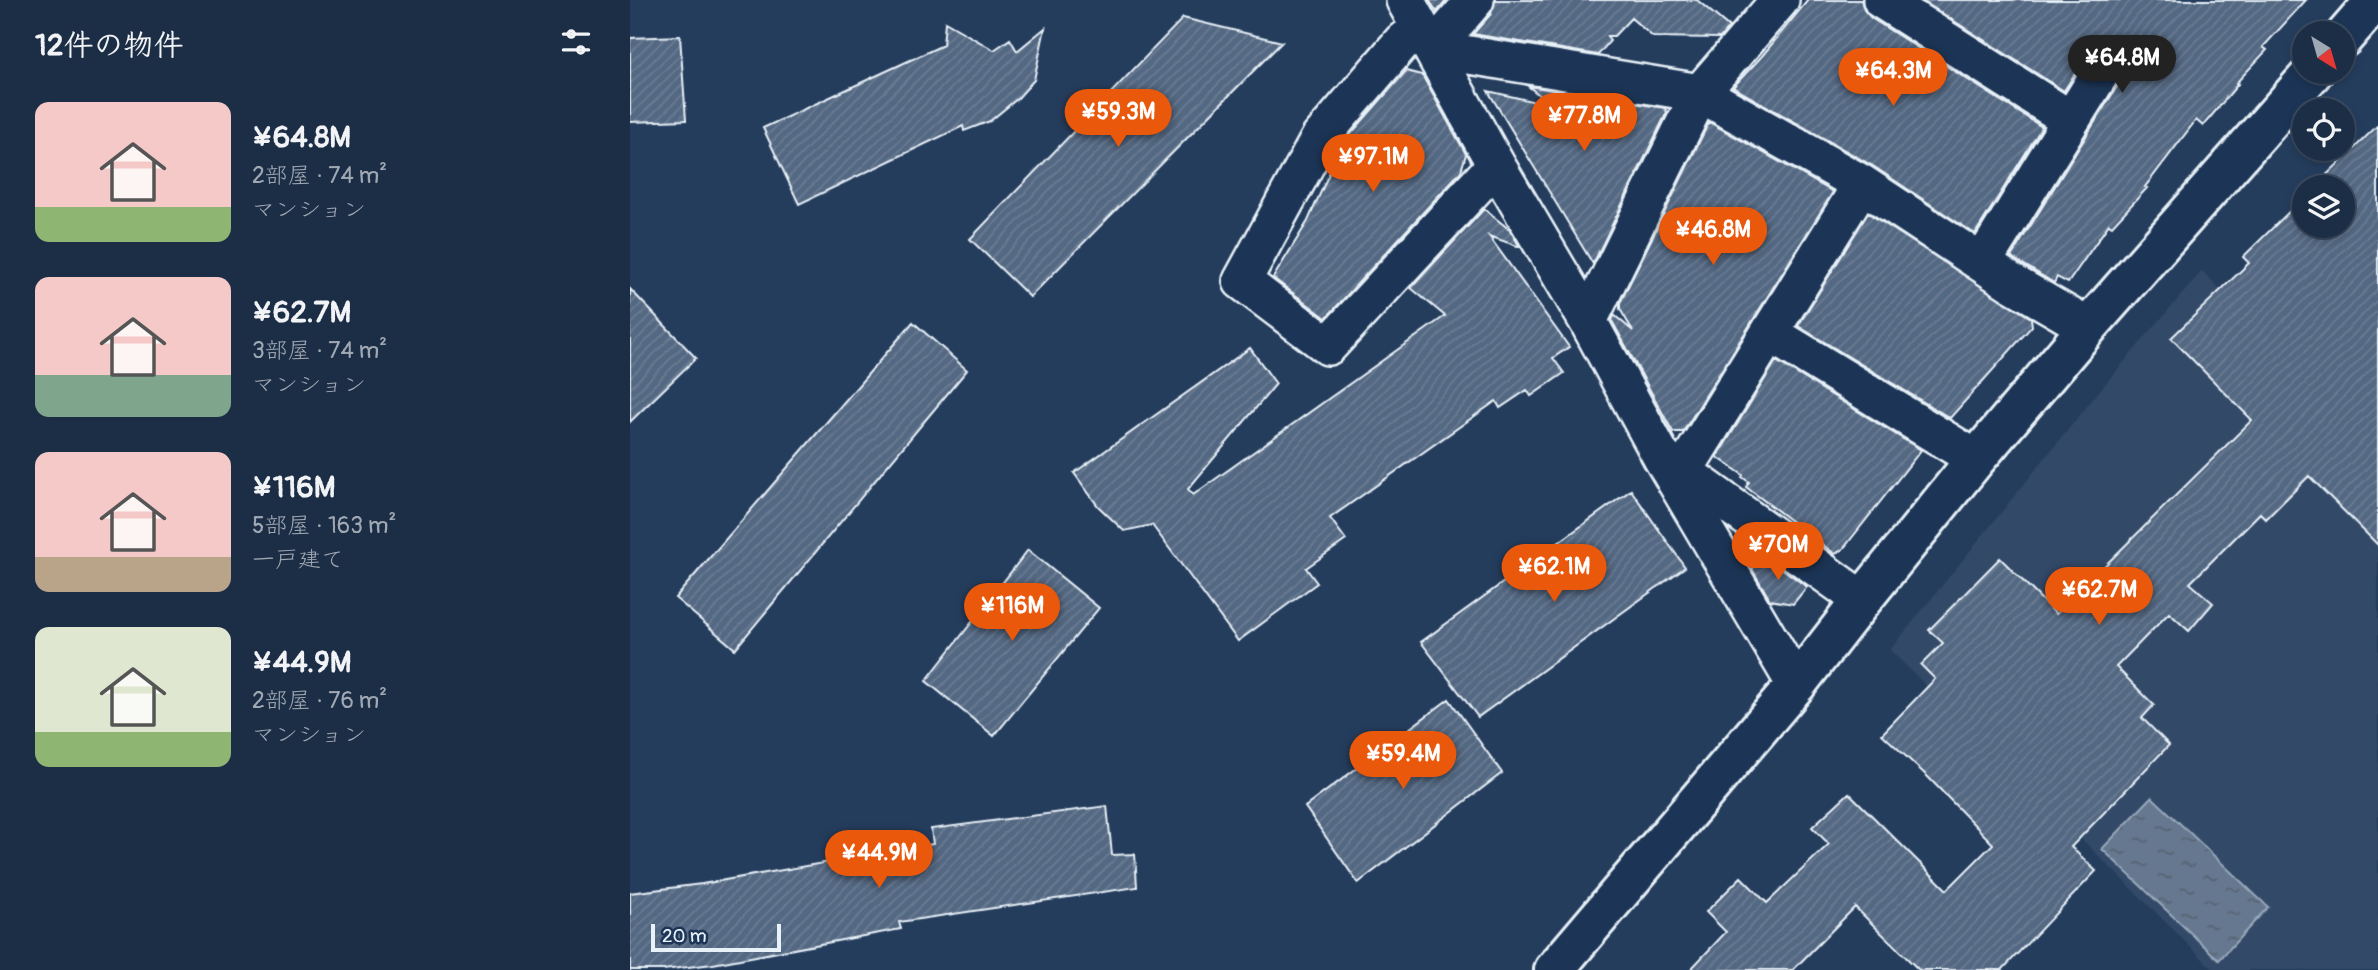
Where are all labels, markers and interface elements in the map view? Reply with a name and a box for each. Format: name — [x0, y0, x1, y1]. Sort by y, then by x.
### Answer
north arrow — [2292, 21, 2356, 84]
map controls — [2292, 21, 2355, 238]
icon: filters — [557, 23, 595, 61]
text: 12件の物件 — [35, 27, 184, 64]
pin: ¥64.8M — [2065, 36, 2179, 95]
text: ¥64.8M — [2084, 43, 2160, 72]
pin: ¥64.3M — [1836, 48, 1950, 108]
text: ¥64.3M — [1854, 56, 1932, 85]
pin: ¥59.3M — [1061, 90, 1175, 149]
pin: ¥77.8M — [1527, 94, 1641, 153]
text: ¥59.3M — [1081, 97, 1155, 126]
button: locate — [2292, 98, 2355, 161]
text: ¥77.8M — [1547, 101, 1621, 130]
text: ¥64.8M — [252, 119, 351, 156]
icon: home — [91, 130, 175, 214]
pin: ¥97.1M — [1316, 134, 1430, 194]
text: ¥97.1M — [1338, 142, 1408, 171]
text: 2部屋 · 74 m² — [252, 161, 387, 190]
button: layers — [2292, 175, 2355, 238]
text: マンション — [252, 195, 366, 224]
pin: ¥46.8M — [1656, 208, 1770, 267]
text: ¥46.8M — [1675, 215, 1751, 244]
text: ¥62.7M — [252, 294, 351, 331]
icon: home — [91, 305, 175, 389]
text: 3部屋 · 74 m² — [252, 336, 387, 365]
text: マンション — [252, 370, 366, 399]
text: ¥116M — [252, 469, 335, 506]
icon: home — [91, 480, 175, 564]
text: 5部屋 · 163 m² — [252, 511, 396, 540]
pin: ¥70M — [1737, 522, 1819, 582]
text: ¥70M — [1748, 530, 1808, 559]
pin: ¥62.1M — [1497, 544, 1611, 604]
text: 一戸建て — [252, 545, 344, 574]
text: ¥62.1M — [1518, 552, 1590, 581]
pin: ¥62.7M — [2042, 568, 2156, 627]
text: ¥62.7M — [2061, 575, 2137, 604]
pin: ¥116M — [963, 584, 1061, 643]
text: ¥116M — [980, 591, 1044, 620]
text: ¥44.9M — [252, 644, 351, 681]
icon: home — [91, 655, 175, 739]
text: 2部屋 · 76 m² — [252, 686, 387, 715]
text: マンション — [252, 720, 366, 749]
pin: ¥59.4M — [1346, 732, 1460, 791]
text: ¥59.4M — [1365, 739, 1441, 768]
pin: ¥44.9M — [822, 830, 936, 890]
text: ¥44.9M — [841, 838, 917, 867]
scale bar — [651, 921, 780, 953]
text: 20 m — [662, 924, 707, 948]

